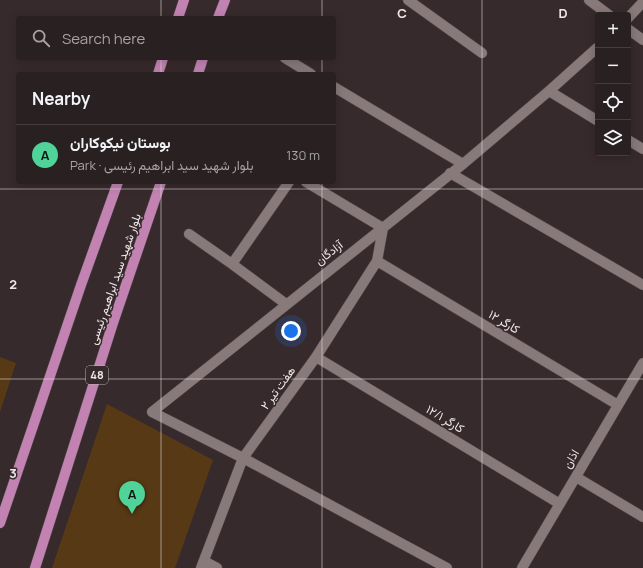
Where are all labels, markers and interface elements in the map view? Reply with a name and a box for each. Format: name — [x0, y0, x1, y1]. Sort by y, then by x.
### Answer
text: C — [397, 4, 407, 22]
text: D — [558, 4, 568, 22]
map controls — [595, 12, 631, 156]
button: + — [595, 12, 631, 48]
search box — [16, 16, 336, 60]
icon: search — [30, 27, 52, 49]
text: Search here — [62, 28, 145, 49]
button: − — [595, 48, 631, 84]
button: locate — [595, 84, 631, 120]
text: Nearby — [32, 87, 90, 110]
button: layers — [595, 120, 631, 156]
text: بوستان نیکوکاران — [70, 132, 171, 153]
text: A — [41, 146, 49, 164]
text: 130 m — [286, 146, 320, 164]
text: Park · بلوار شهید سید ابراهیم رئیسی — [70, 156, 254, 174]
street label: بلوار شهید سید ابراهیم رئیسی — [84, 211, 145, 347]
street label: آزادگان — [311, 236, 347, 269]
text: 2 — [9, 275, 17, 293]
street label: کارگر ۱۲ — [485, 306, 523, 338]
your location — [281, 321, 301, 341]
street label: هفت تیر ۲ — [256, 363, 299, 413]
road number: 48 — [86, 366, 108, 384]
street label: کارگر ۱۲/۱ — [423, 401, 468, 437]
street label: اذان — [558, 446, 583, 471]
text: 3 — [9, 464, 17, 482]
pin: A — [119, 481, 145, 514]

